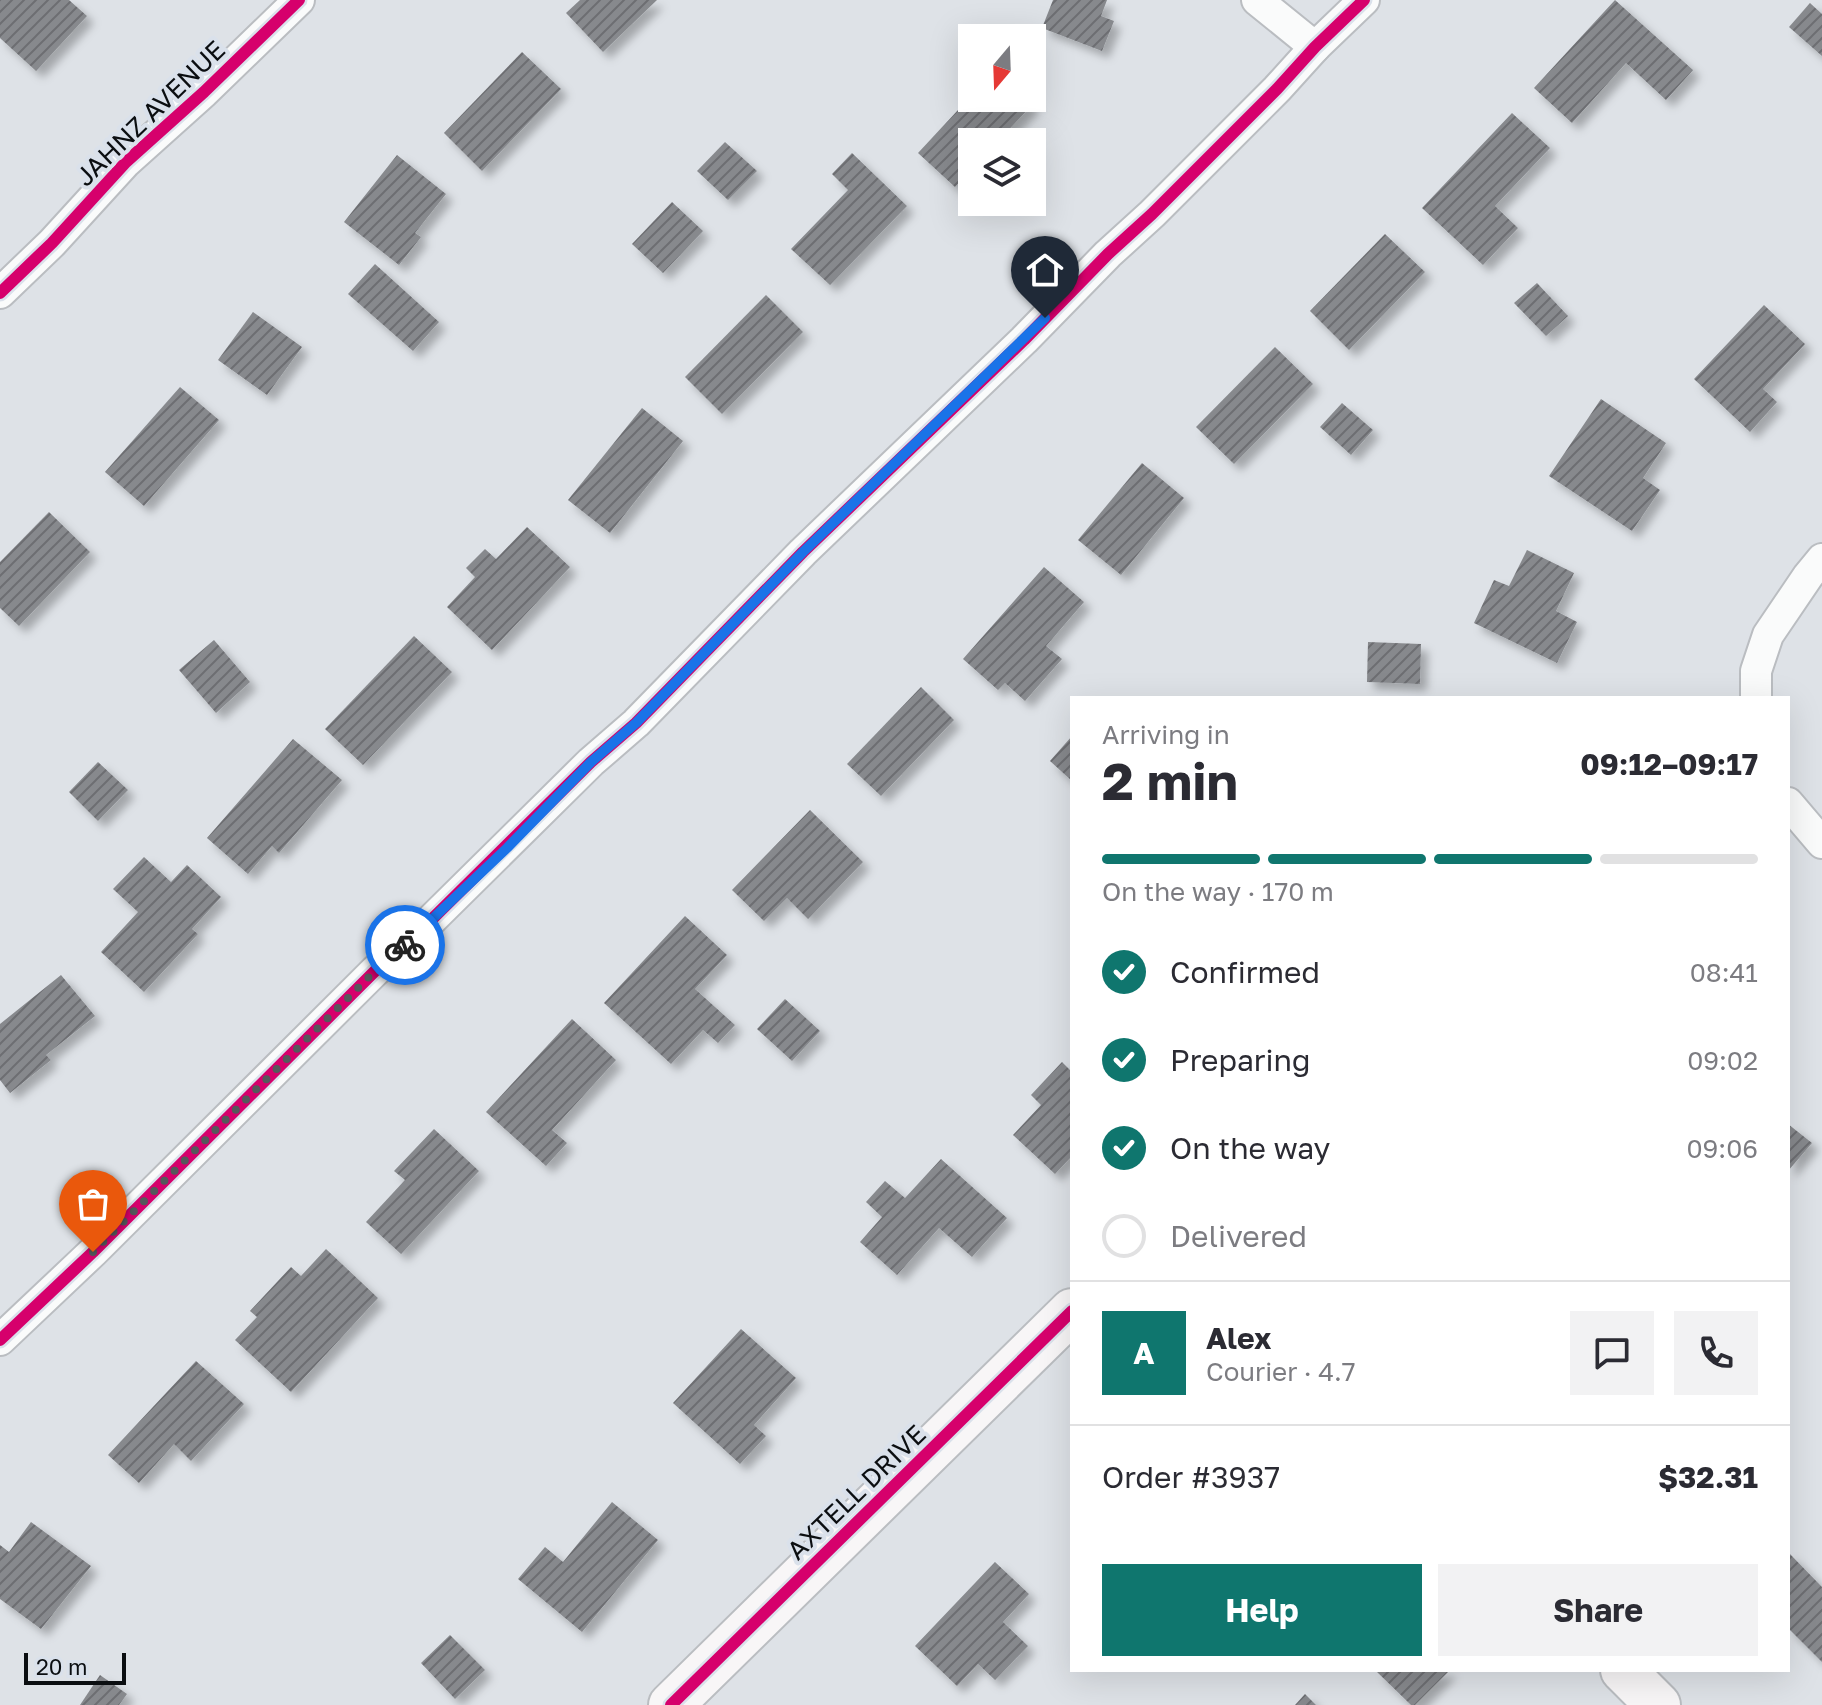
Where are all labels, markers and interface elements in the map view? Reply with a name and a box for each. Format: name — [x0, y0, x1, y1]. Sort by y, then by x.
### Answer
north arrow — [958, 24, 1046, 112]
map controls — [958, 24, 1046, 216]
street label: JAHNZ AVENUE — [69, 34, 231, 192]
button: layers — [958, 128, 1046, 216]
pin — [1011, 236, 1079, 318]
icon: home — [1023, 248, 1067, 292]
text: Arriving in — [1102, 719, 1230, 750]
text: 09:12–09:17 — [1580, 746, 1758, 782]
text: 2 min — [1102, 749, 1238, 811]
text: On the way · 170 m — [1102, 876, 1334, 907]
courier — [365, 905, 445, 985]
icon: bike — [383, 923, 427, 967]
icon: check — [1102, 950, 1146, 994]
text: Confirmed — [1170, 954, 1320, 990]
text: 08:41 — [1690, 957, 1758, 988]
icon: check — [1102, 1038, 1146, 1082]
text: Preparing — [1170, 1042, 1311, 1078]
text: 09:02 — [1687, 1045, 1758, 1076]
icon: check — [1102, 1126, 1146, 1170]
text: On the way — [1170, 1130, 1330, 1166]
text: 09:06 — [1686, 1133, 1758, 1164]
pin — [59, 1170, 127, 1252]
icon: bag — [71, 1182, 115, 1226]
text: Delivered — [1170, 1218, 1307, 1254]
button: chat — [1570, 1311, 1654, 1395]
button: phone — [1674, 1311, 1758, 1395]
text: Alex — [1206, 1320, 1271, 1356]
text: A — [1133, 1335, 1155, 1371]
text: Courier · 4.7 — [1206, 1356, 1356, 1387]
street label: AXTELL DRIVE — [780, 1418, 932, 1566]
text: Order #3937 — [1102, 1459, 1280, 1495]
text: $32.31 — [1658, 1459, 1758, 1495]
button: Help — [1102, 1564, 1422, 1656]
button: Share — [1438, 1564, 1758, 1656]
scale bar — [24, 1649, 126, 1685]
text: 20 m — [36, 1653, 87, 1680]

